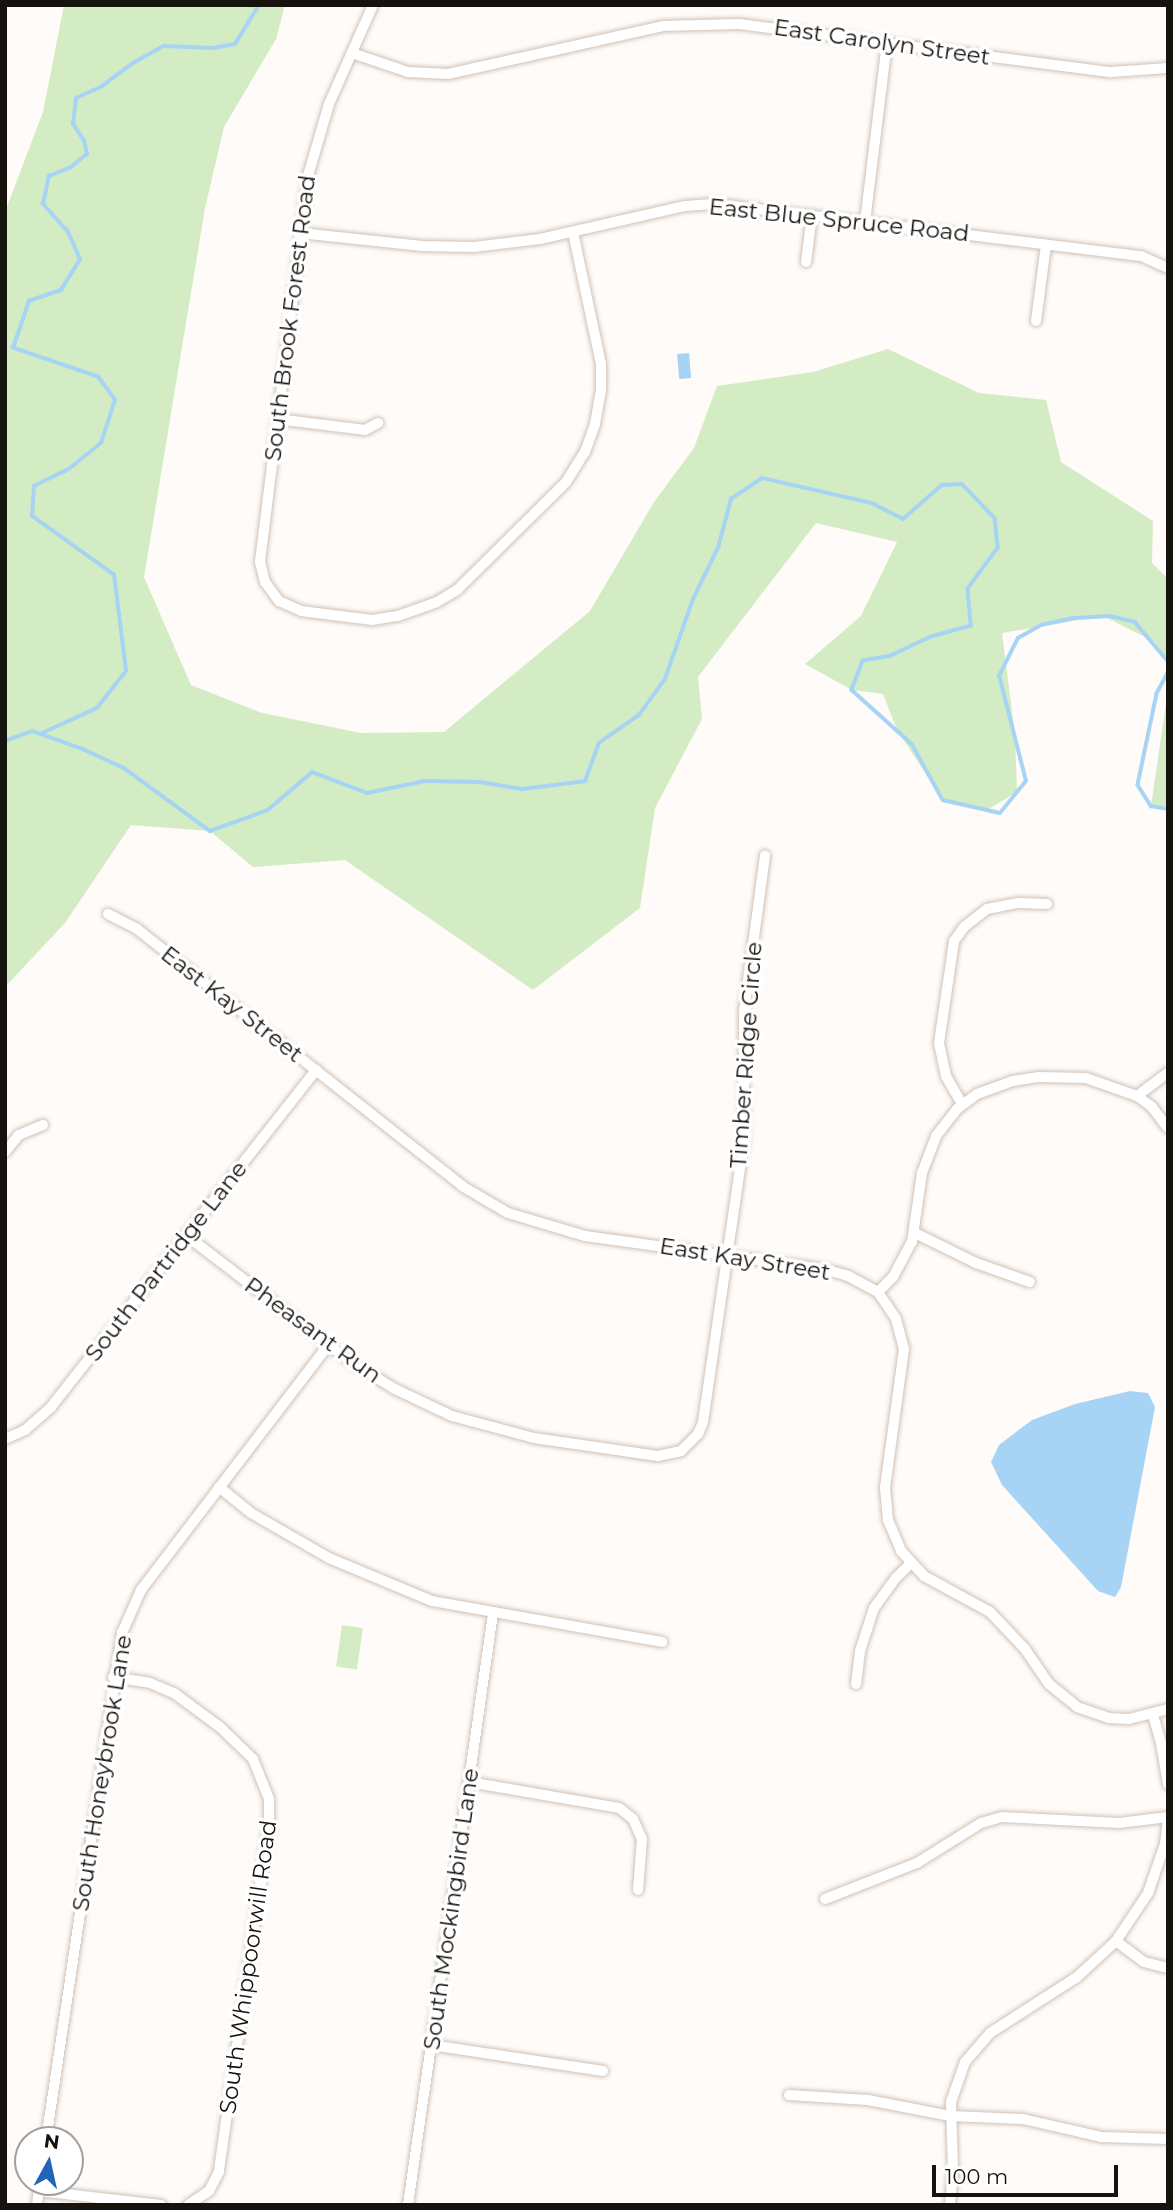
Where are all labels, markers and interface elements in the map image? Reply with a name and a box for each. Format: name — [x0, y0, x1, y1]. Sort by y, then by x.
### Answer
street label: East Carolyn Street — [772, 13, 992, 71]
street label: South Brook Forest Road — [259, 173, 321, 463]
street label: East Blue Spruce Road — [708, 193, 970, 247]
street label: East Kay Street — [156, 940, 308, 1068]
street label: Timber Ridge Circle — [724, 941, 768, 1169]
street label: South Partridge Lane — [79, 1155, 253, 1367]
street label: East Kay Street — [658, 1232, 832, 1286]
street label: Pheasant Run — [239, 1271, 387, 1389]
street label: South Honeybrook Lane — [67, 1633, 137, 1913]
street label: South Mockingbird Lane — [418, 1766, 484, 2052]
street label: South Whippoorwill Road — [214, 1818, 282, 2116]
north arrow — [14, 2126, 84, 2196]
text: N — [43, 2129, 61, 2154]
scale bar — [935, 2150, 1120, 2194]
text: 100 m — [945, 2164, 1008, 2189]

